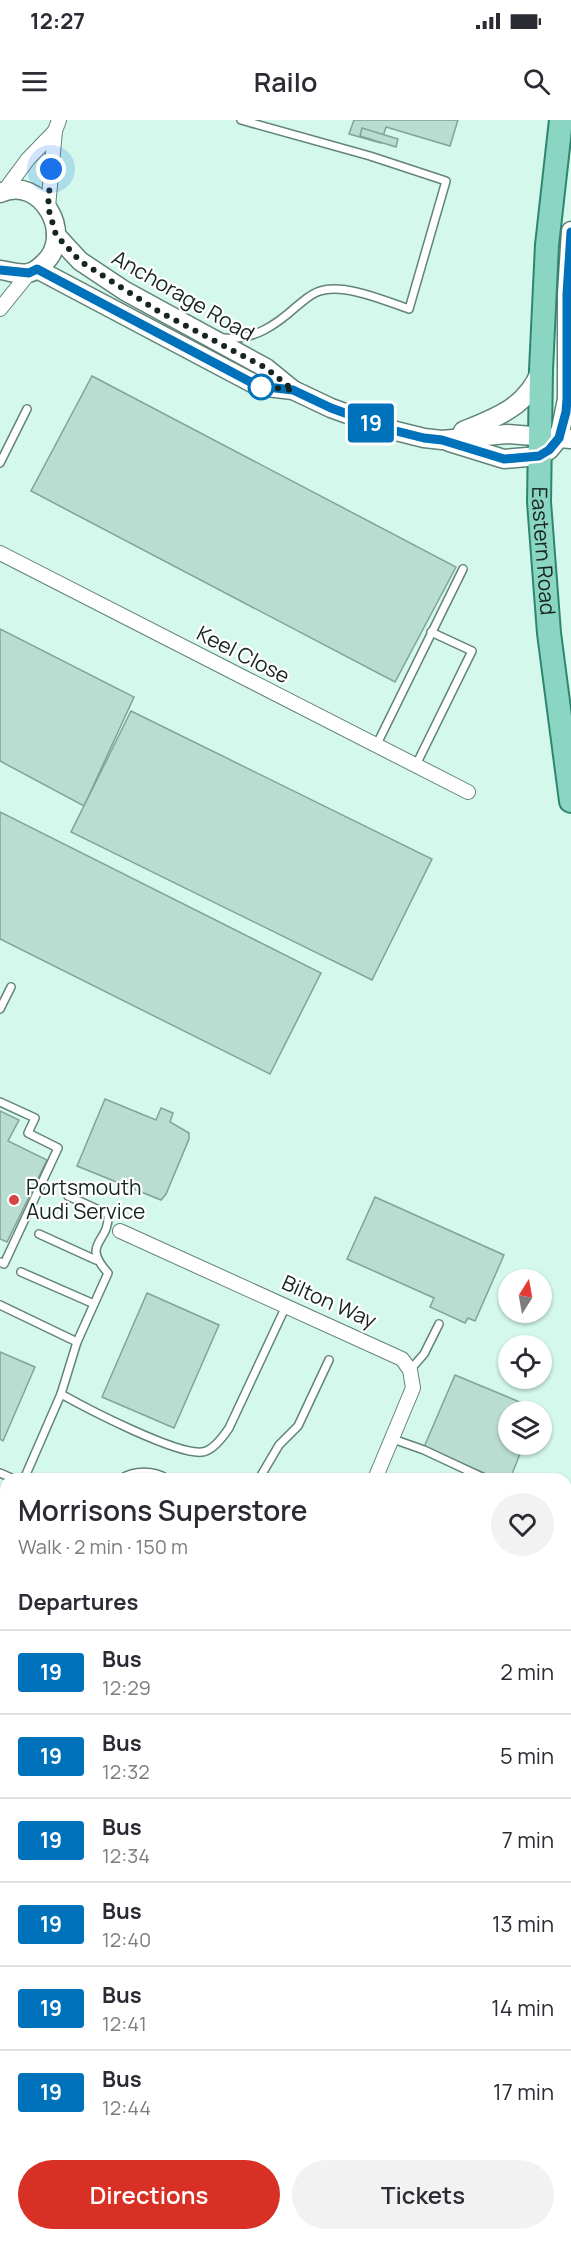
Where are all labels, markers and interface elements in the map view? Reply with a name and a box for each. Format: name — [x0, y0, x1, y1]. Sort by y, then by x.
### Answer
text: 12:27 — [30, 6, 85, 36]
text: Railo — [254, 63, 317, 100]
icon: menu — [18, 65, 51, 98]
icon: search — [520, 65, 553, 98]
your location — [36, 154, 66, 184]
street label: Anchorage Road — [107, 243, 260, 347]
unlabelled marker — [248, 374, 274, 400]
line badge: 19 — [344, 404, 398, 442]
text: 19 — [360, 409, 382, 437]
street label: Eastern Road — [526, 486, 563, 616]
street label: Keel Close — [192, 619, 295, 689]
place label: Portsmouth Audi Service — [26, 1173, 145, 1225]
marker: Portsmouth Audi Service — [7, 1193, 21, 1207]
street label: Bilton Way — [278, 1268, 381, 1334]
north arrow — [498, 1269, 552, 1323]
map controls — [498, 1269, 552, 1455]
button: locate — [498, 1335, 552, 1389]
button: layers — [498, 1401, 552, 1455]
text: Morrisons Superstore — [18, 1491, 308, 1529]
button: heart — [491, 1493, 554, 1556]
text: Walk · 2 min · 150 m — [18, 1533, 188, 1560]
text: Departures — [18, 1587, 138, 1617]
text: Bus — [102, 1644, 142, 1674]
text: 2 min — [500, 1657, 554, 1687]
text: 19 — [40, 1658, 62, 1686]
text: 12:29 — [102, 1674, 151, 1701]
text: Bus — [102, 1728, 142, 1758]
text: 5 min — [500, 1741, 554, 1771]
text: 19 — [40, 1742, 62, 1770]
text: 12:32 — [102, 1758, 150, 1785]
text: Bus — [102, 1812, 142, 1842]
text: 7 min — [502, 1825, 554, 1855]
text: 19 — [40, 1826, 62, 1854]
text: 12:34 — [102, 1842, 150, 1869]
text: Bus — [102, 1896, 142, 1926]
text: 13 min — [492, 1909, 554, 1939]
text: 19 — [40, 1910, 62, 1938]
text: 12:40 — [102, 1926, 151, 1953]
text: Bus — [102, 1980, 142, 2010]
text: 14 min — [491, 1993, 554, 2023]
text: 19 — [40, 1994, 62, 2022]
text: 12:41 — [102, 2010, 147, 2037]
text: Bus — [102, 2064, 142, 2094]
text: 17 min — [493, 2077, 554, 2107]
text: 19 — [40, 2078, 62, 2106]
text: 12:44 — [102, 2094, 151, 2121]
button: Directions — [18, 2160, 280, 2229]
button: Tickets — [292, 2160, 554, 2229]

